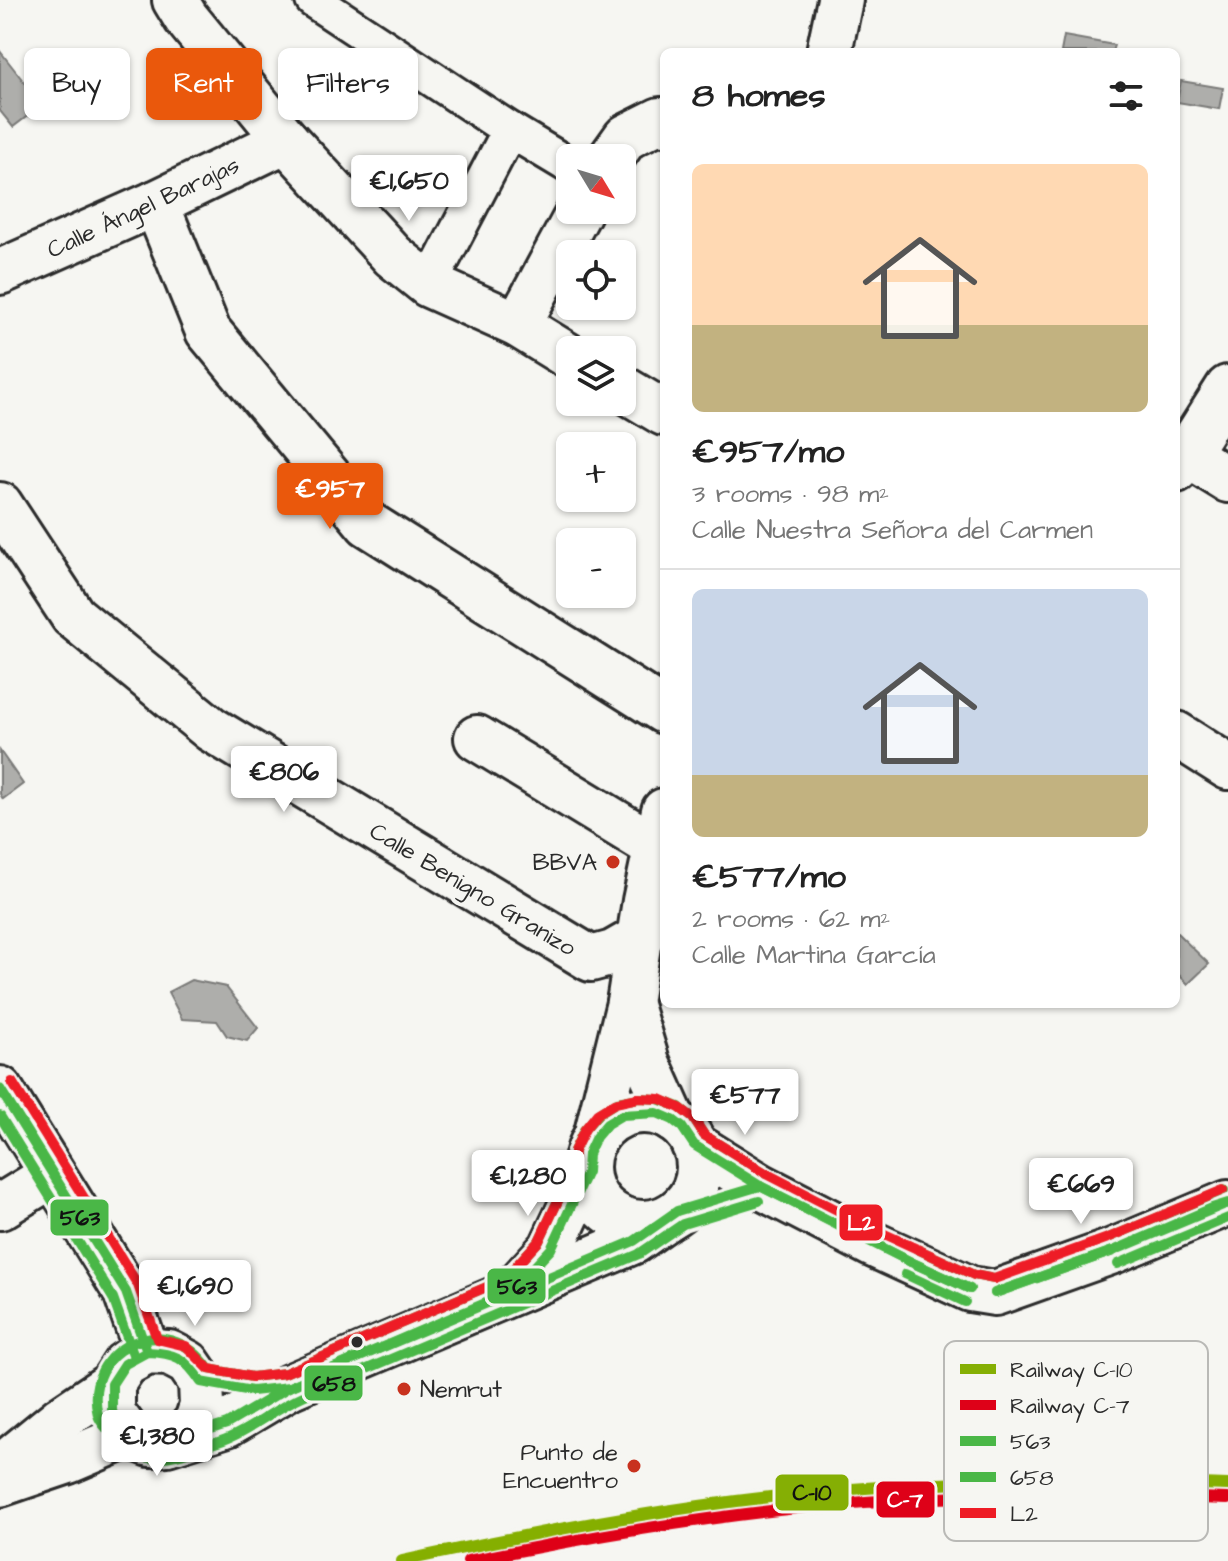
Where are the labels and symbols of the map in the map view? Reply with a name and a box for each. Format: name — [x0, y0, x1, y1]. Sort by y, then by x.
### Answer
north arrow — [556, 144, 636, 224]
street label: Calle Ángel Barajas — [42, 148, 246, 268]
pin: €1,650 — [344, 155, 474, 223]
pin: €957 — [283, 463, 377, 531]
pin: €806 — [237, 746, 331, 814]
street label: Calle Benigno Granizo — [362, 815, 583, 966]
place label: BBVA — [532, 846, 597, 880]
marker: BBVA — [604, 853, 622, 871]
pin: €577 — [698, 1069, 792, 1137]
pin: €1,280 — [463, 1150, 593, 1218]
pin: €669 — [1034, 1158, 1128, 1226]
line badge: 563 — [49, 1198, 110, 1237]
text: 563 — [60, 1203, 101, 1234]
line badge: L2 — [838, 1203, 884, 1242]
text: L2 — [847, 1208, 875, 1239]
pin: €1,690 — [130, 1260, 260, 1328]
line badge: 563 — [486, 1267, 547, 1305]
text: 563 — [497, 1272, 538, 1303]
unlabelled marker — [349, 1334, 365, 1350]
legend — [944, 1341, 1208, 1541]
text: Railway C-10 — [1010, 1355, 1133, 1387]
line badge: 658 — [303, 1364, 364, 1402]
text: 658 — [312, 1369, 357, 1400]
place label: Nemrut — [420, 1373, 502, 1407]
marker: Nemrut — [395, 1380, 413, 1398]
text: Railway C-7 — [1010, 1391, 1130, 1423]
pin: €1,380 — [92, 1410, 222, 1478]
text: 563 — [1010, 1427, 1051, 1458]
place label: Punto de Encuentro — [503, 1436, 618, 1498]
marker: Punto de Encuentro — [625, 1457, 643, 1475]
text: 658 — [1010, 1463, 1054, 1494]
line badge: C-10 — [774, 1473, 850, 1512]
text: C-10 — [792, 1478, 832, 1509]
line badge: C-7 — [875, 1480, 936, 1519]
text: C-7 — [887, 1485, 923, 1516]
text: L2 — [1010, 1499, 1038, 1530]

